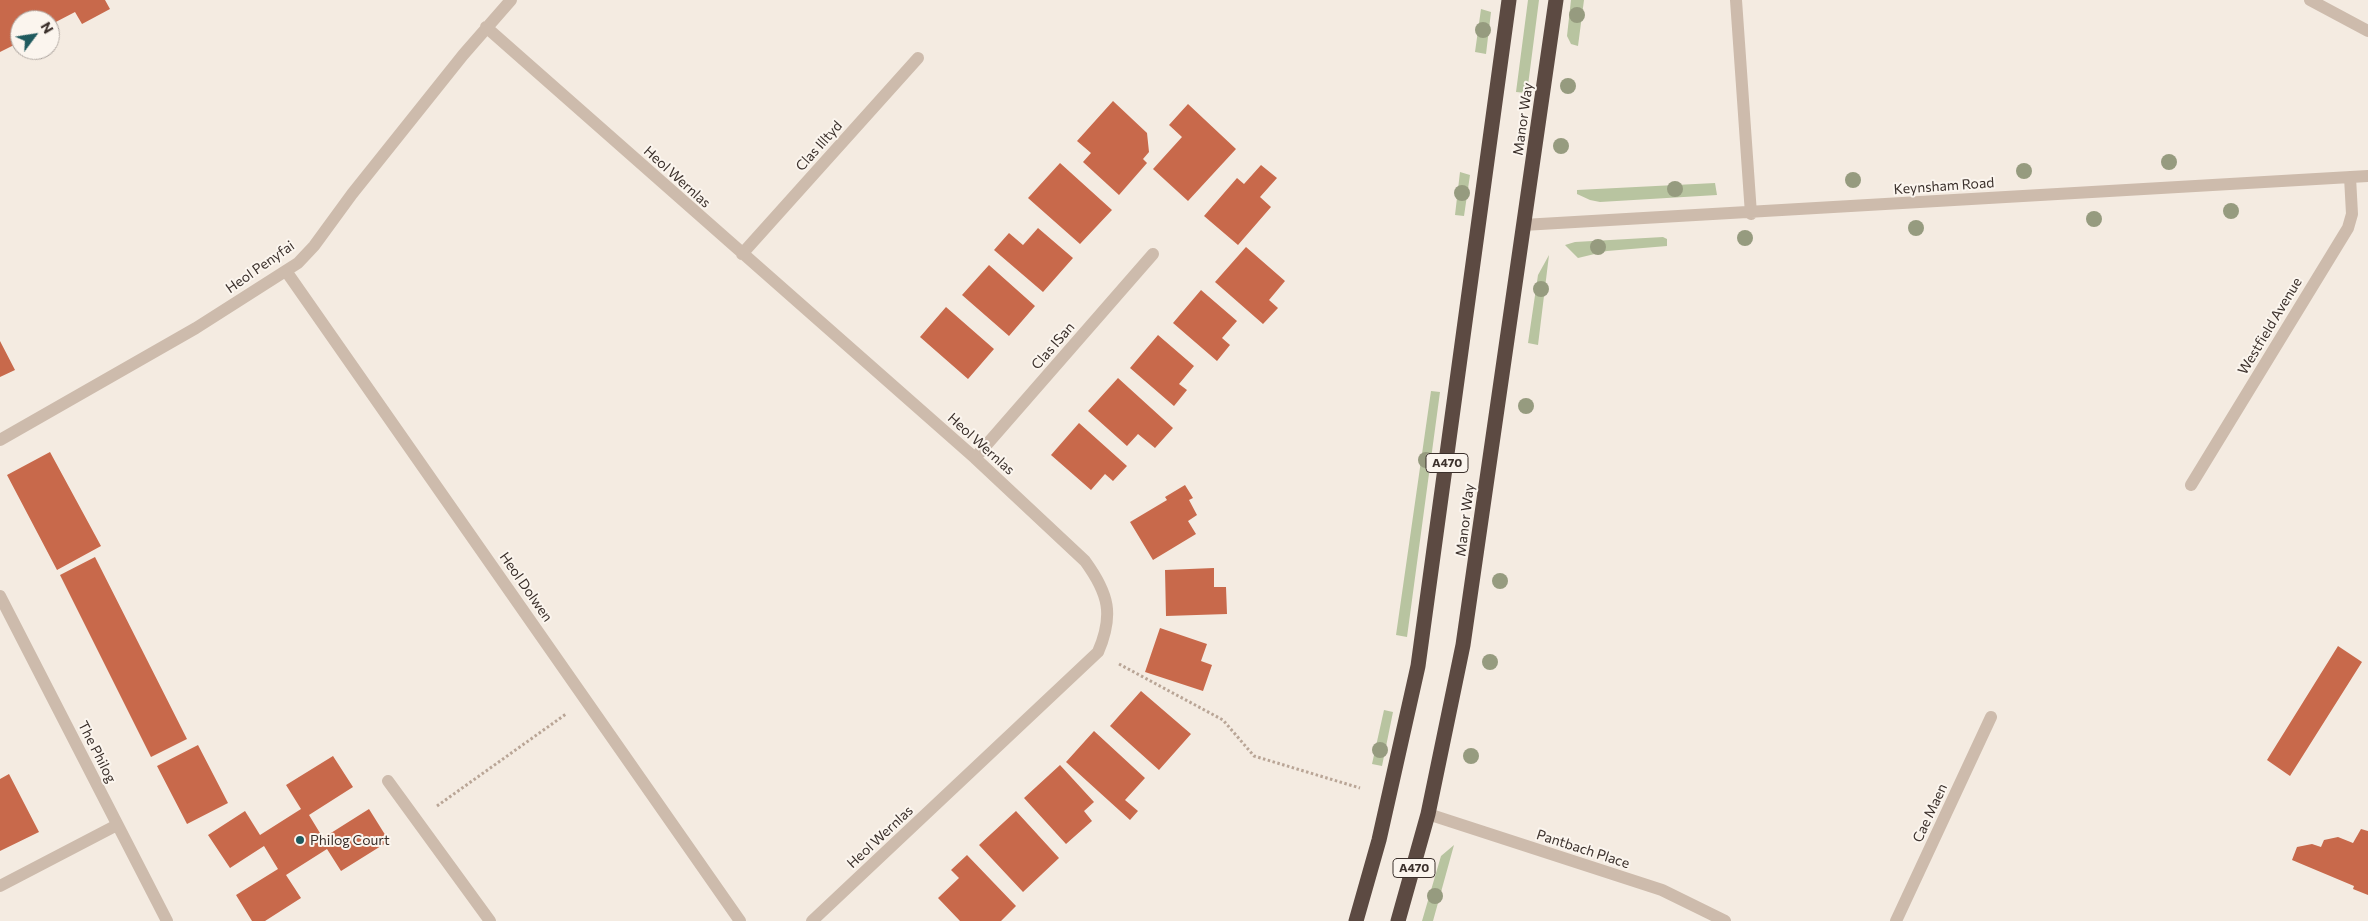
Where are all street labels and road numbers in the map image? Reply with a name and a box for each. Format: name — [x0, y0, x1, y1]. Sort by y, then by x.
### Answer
street label: Manor Way — [1510, 82, 1536, 156]
street label: Clas Illtyd — [792, 118, 846, 174]
street label: Heol Wernlas — [640, 143, 714, 211]
street label: Keynsham Road — [1893, 174, 1995, 198]
street label: Heol Penyfai — [222, 237, 298, 297]
street label: Westfield Avenue — [2234, 274, 2306, 378]
street label: Clas ISan — [1028, 319, 1078, 373]
street label: Heol Wernlas — [944, 410, 1018, 478]
road number: A470 — [1426, 453, 1468, 472]
street label: Manor Way — [1452, 483, 1478, 557]
street label: Heol Dolwen — [496, 549, 556, 625]
street label: The Philog — [74, 718, 120, 786]
street label: Cae Maen — [1909, 781, 1951, 845]
street label: Heol Wernlas — [844, 802, 916, 872]
street label: Pantbach Place — [1534, 826, 1632, 872]
road number: A470 — [1393, 858, 1435, 878]

